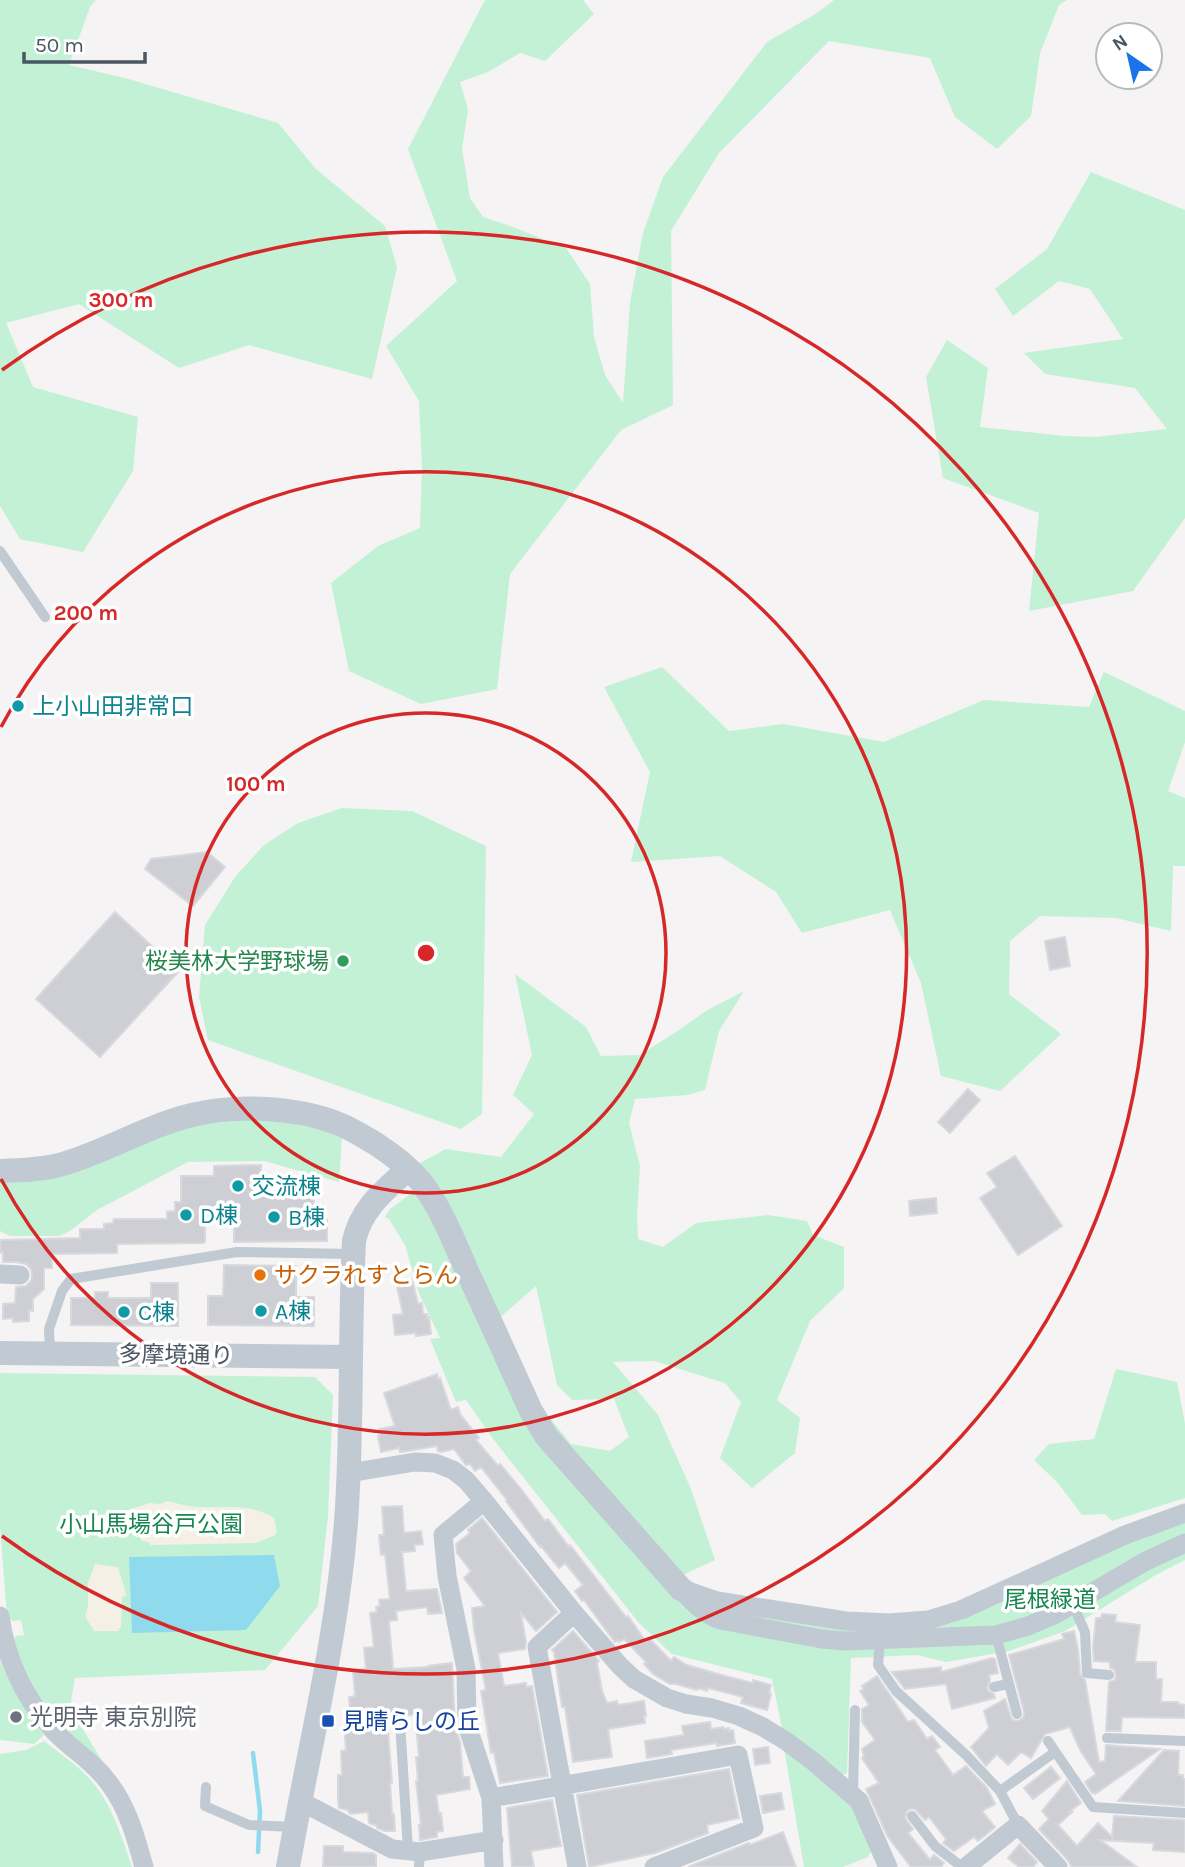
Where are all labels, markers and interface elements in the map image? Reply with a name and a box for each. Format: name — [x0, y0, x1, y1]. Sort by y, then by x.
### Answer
scale bar — [24, 21, 145, 65]
north arrow — [1094, 21, 1164, 91]
text: N — [1108, 30, 1132, 56]
text: 50 m — [35, 33, 84, 57]
text: 300 m — [89, 288, 153, 312]
text: 200 m — [54, 601, 118, 625]
place label: 上小山田非常口 — [32, 693, 193, 720]
marker: 上小山田非常口 — [10, 698, 26, 714]
text: 100 m — [226, 772, 286, 796]
centre of rings — [414, 941, 438, 965]
place label: 桜美林大学野球場 — [145, 948, 329, 975]
marker: 桜美林大学野球場 — [335, 953, 351, 969]
place label: 交流棟 — [252, 1173, 321, 1200]
marker: 交流棟 — [230, 1178, 246, 1194]
place label: D棟 — [200, 1202, 238, 1229]
place label: B棟 — [288, 1204, 325, 1231]
marker: D棟 — [178, 1207, 194, 1223]
marker: B棟 — [266, 1209, 282, 1225]
place label: サクラれすとらん — [274, 1262, 458, 1289]
marker: サクラれすとらん — [252, 1267, 268, 1283]
place label: A棟 — [275, 1298, 311, 1325]
place label: C棟 — [138, 1299, 175, 1326]
marker: A棟 — [253, 1303, 269, 1319]
marker: C棟 — [116, 1304, 132, 1320]
street label: 多摩境通り — [118, 1340, 234, 1370]
park label: 小山馬場谷戸公園 — [59, 1511, 243, 1538]
park label: 尾根緑道 — [1004, 1586, 1096, 1613]
place label: 光明寺 東京別院 — [30, 1704, 196, 1731]
place label: 見晴らしの丘 — [342, 1708, 480, 1735]
marker: 光明寺 東京別院 — [8, 1709, 24, 1725]
marker: 見晴らしの丘 — [320, 1713, 336, 1729]

